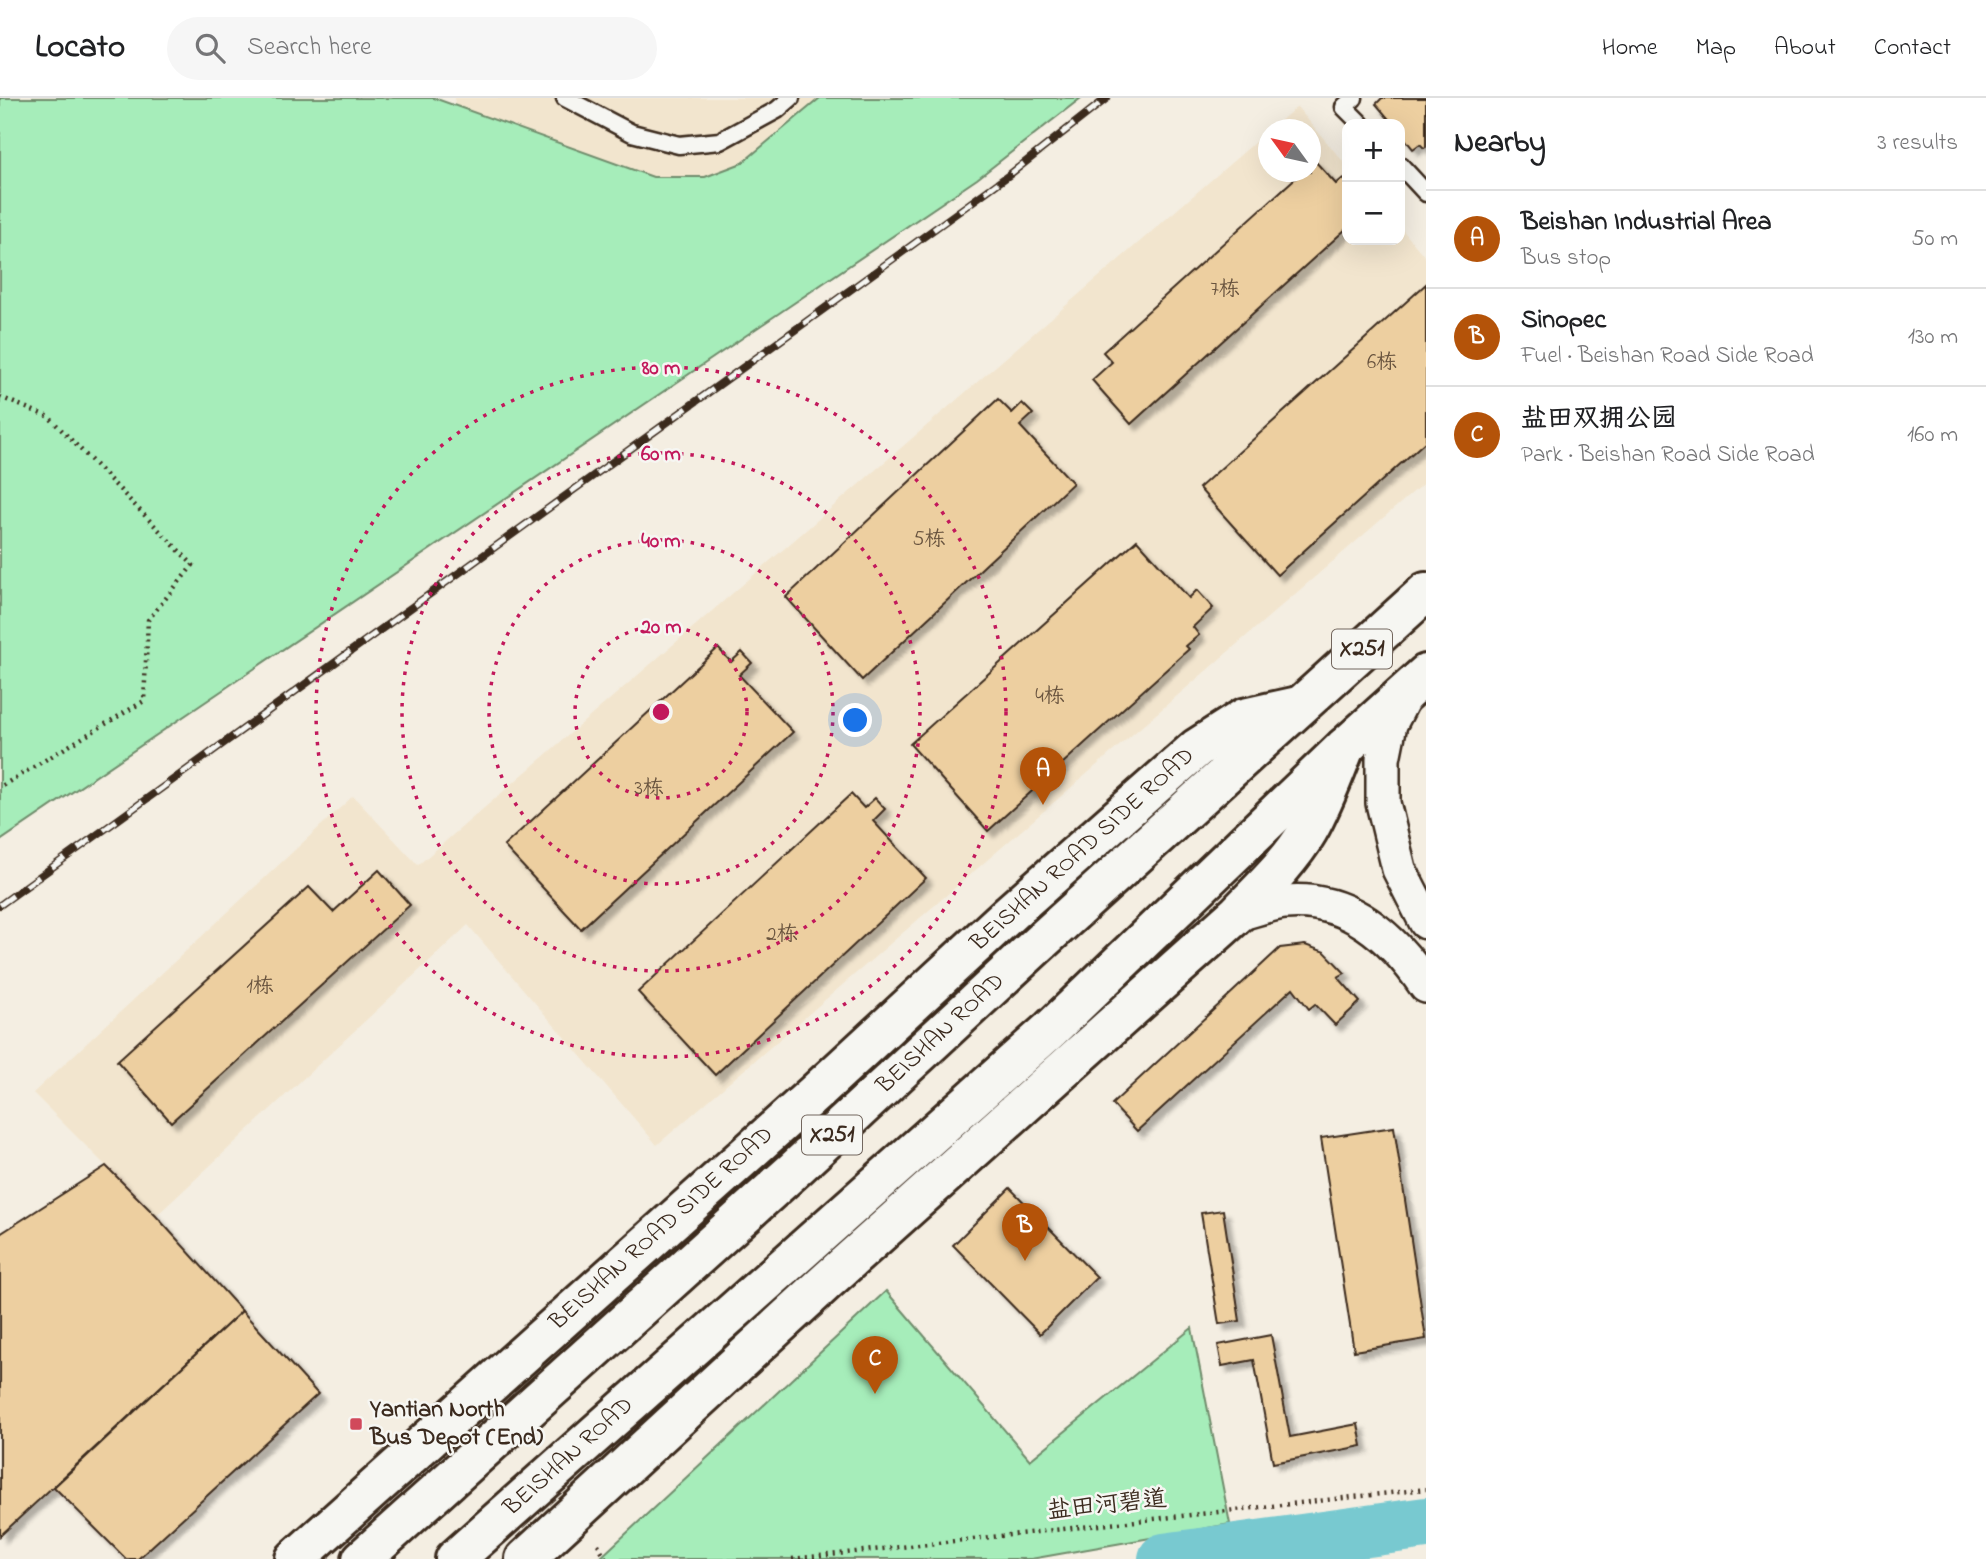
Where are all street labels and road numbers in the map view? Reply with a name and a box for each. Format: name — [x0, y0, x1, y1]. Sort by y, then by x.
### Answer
road number: X251 — [1332, 629, 1392, 668]
street label: BEISHAN ROAD SIDE ROAD — [965, 742, 1201, 958]
street label: BEISHAN ROAD — [868, 965, 1013, 1104]
road number: X251 — [802, 1116, 862, 1154]
street label: BEISHAN ROAD SIDE ROAD — [541, 1119, 782, 1340]
street label: BEISHAN ROAD — [495, 1389, 642, 1526]
street label: 盐田河碧道 — [1045, 1482, 1169, 1530]

